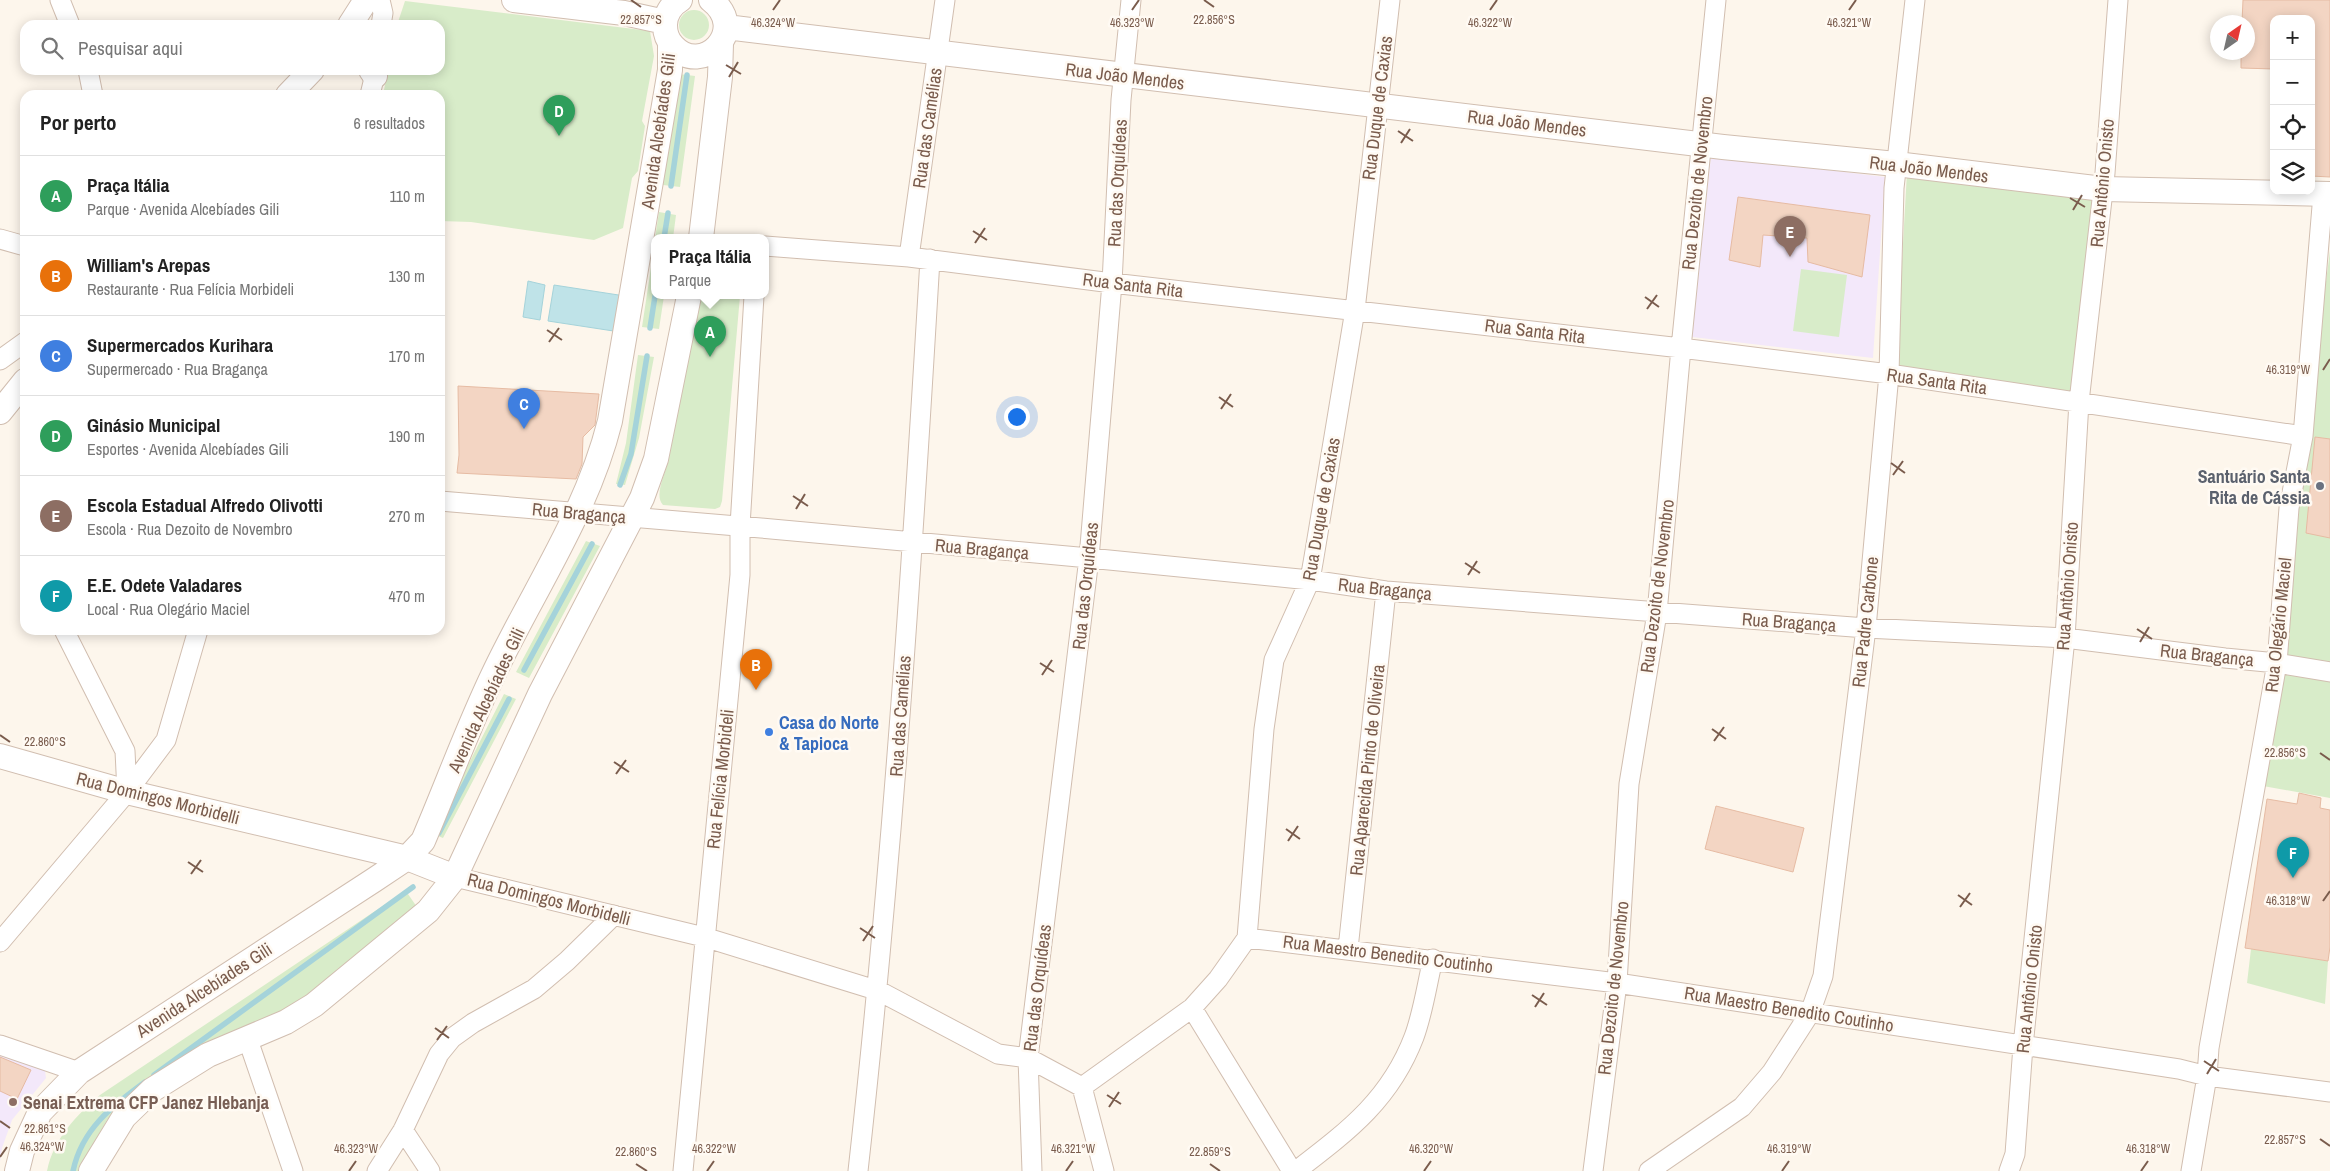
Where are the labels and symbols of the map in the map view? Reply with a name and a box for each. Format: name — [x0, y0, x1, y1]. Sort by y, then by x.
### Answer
text: 22.857°S — [620, 12, 662, 28]
text: 22.856°S — [1193, 12, 1235, 28]
text: 46.324°W — [751, 15, 796, 31]
text: 46.323°W — [1110, 15, 1155, 31]
text: 46.322°W — [1468, 15, 1513, 31]
text: 46.321°W — [1827, 15, 1872, 31]
north arrow — [2210, 15, 2255, 60]
street label: Rua Duque de Caxias — [1356, 34, 1398, 182]
street label: Avenida Alcebíades Gili — [635, 51, 681, 212]
street label: Rua João Mendes — [1064, 56, 1186, 96]
street label: Rua das Camélias — [906, 66, 948, 190]
pin: D — [543, 95, 575, 136]
street label: Rua Dezoito de Novembro — [1675, 95, 1719, 271]
street label: Rua João Mendes — [1466, 103, 1588, 143]
street label: Rua das Orquídeas — [1101, 118, 1133, 248]
street label: Rua Antônio Onisto — [2084, 118, 2120, 248]
street label: Rua João Mendes — [1868, 149, 1990, 189]
pin: E — [1774, 216, 1806, 257]
street label: Rua Santa Rita — [1081, 266, 1185, 304]
street label: Rua Santa Rita — [1483, 312, 1587, 350]
pin: A — [694, 316, 726, 357]
street label: Rua Santa Rita — [1885, 362, 1989, 400]
text: 46.319°W — [2266, 362, 2311, 378]
pin: C — [508, 388, 540, 429]
your location — [1004, 404, 1030, 430]
street label: Rua Duque de Caxias — [1296, 435, 1346, 583]
place label: Santuário Santa Rita de Cássia — [2198, 464, 2311, 510]
marker: Santuário Santa Rita de Cássia — [2314, 480, 2326, 492]
street label: Rua Bragança — [531, 496, 627, 530]
street label: Rua Dezoito de Novembro — [1634, 498, 1680, 674]
street label: Rua das Orquídeas — [1066, 521, 1104, 651]
street label: Rua Antônio Onisto — [2050, 521, 2084, 651]
street label: Rua Bragança — [934, 532, 1030, 566]
street label: Rua Padre Carbone — [1846, 555, 1884, 689]
street label: Rua Olegário Maciel — [2258, 556, 2298, 694]
street label: Rua Bragança — [1337, 572, 1433, 606]
street label: Rua Bragança — [1741, 606, 1837, 638]
street label: Avenida Alcebíades Gili — [441, 623, 531, 777]
street label: Rua Bragança — [2159, 638, 2255, 672]
pin: B — [740, 649, 772, 690]
street label: Rua das Camélias — [883, 655, 917, 777]
street label: Rua Aparecida Pinto de Oliveira — [1343, 663, 1391, 877]
street label: Rua Felícia Morbideli — [700, 708, 740, 850]
place label: Casa do Norte & Tapioca — [779, 710, 879, 756]
marker: Casa do Norte & Tapioca — [763, 726, 775, 738]
text: 22.860°S — [24, 734, 66, 750]
text: 22.856°S — [2264, 745, 2306, 761]
street label: Rua Domingos Morbidelli — [74, 766, 242, 830]
pin: F — [2277, 837, 2309, 878]
street label: Rua Domingos Morbidelli — [465, 867, 633, 931]
text: 46.318°W — [2266, 893, 2311, 909]
street label: Rua Dezoito de Novembro — [1591, 900, 1635, 1076]
street label: Rua das Orquídeas — [1017, 923, 1057, 1053]
street label: Rua Antônio Onisto — [2010, 924, 2048, 1054]
street label: Rua Maestro Benedito Coutinho — [1281, 929, 1495, 979]
street label: Avenida Alcebíades Gili — [130, 937, 277, 1044]
street label: Rua Maestro Benedito Coutinho — [1682, 980, 1896, 1038]
place label: Senai Extrema CFP Janez Hlebanja — [23, 1090, 270, 1115]
marker: Senai Extrema CFP Janez Hlebanja — [7, 1096, 19, 1108]
text: 22.861°S — [24, 1121, 66, 1137]
text: 22.857°S — [2264, 1132, 2306, 1148]
text: 46.324°W — [20, 1139, 65, 1155]
text: 46.323°W — [334, 1141, 379, 1157]
text: 46.322°W — [692, 1141, 737, 1157]
text: 46.321°W — [1051, 1141, 1096, 1157]
text: 46.320°W — [1409, 1141, 1454, 1157]
text: 46.319°W — [1767, 1141, 1812, 1157]
text: 46.318°W — [2126, 1141, 2171, 1157]
text: 22.860°S — [615, 1144, 657, 1160]
text: 22.859°S — [1189, 1144, 1231, 1160]

